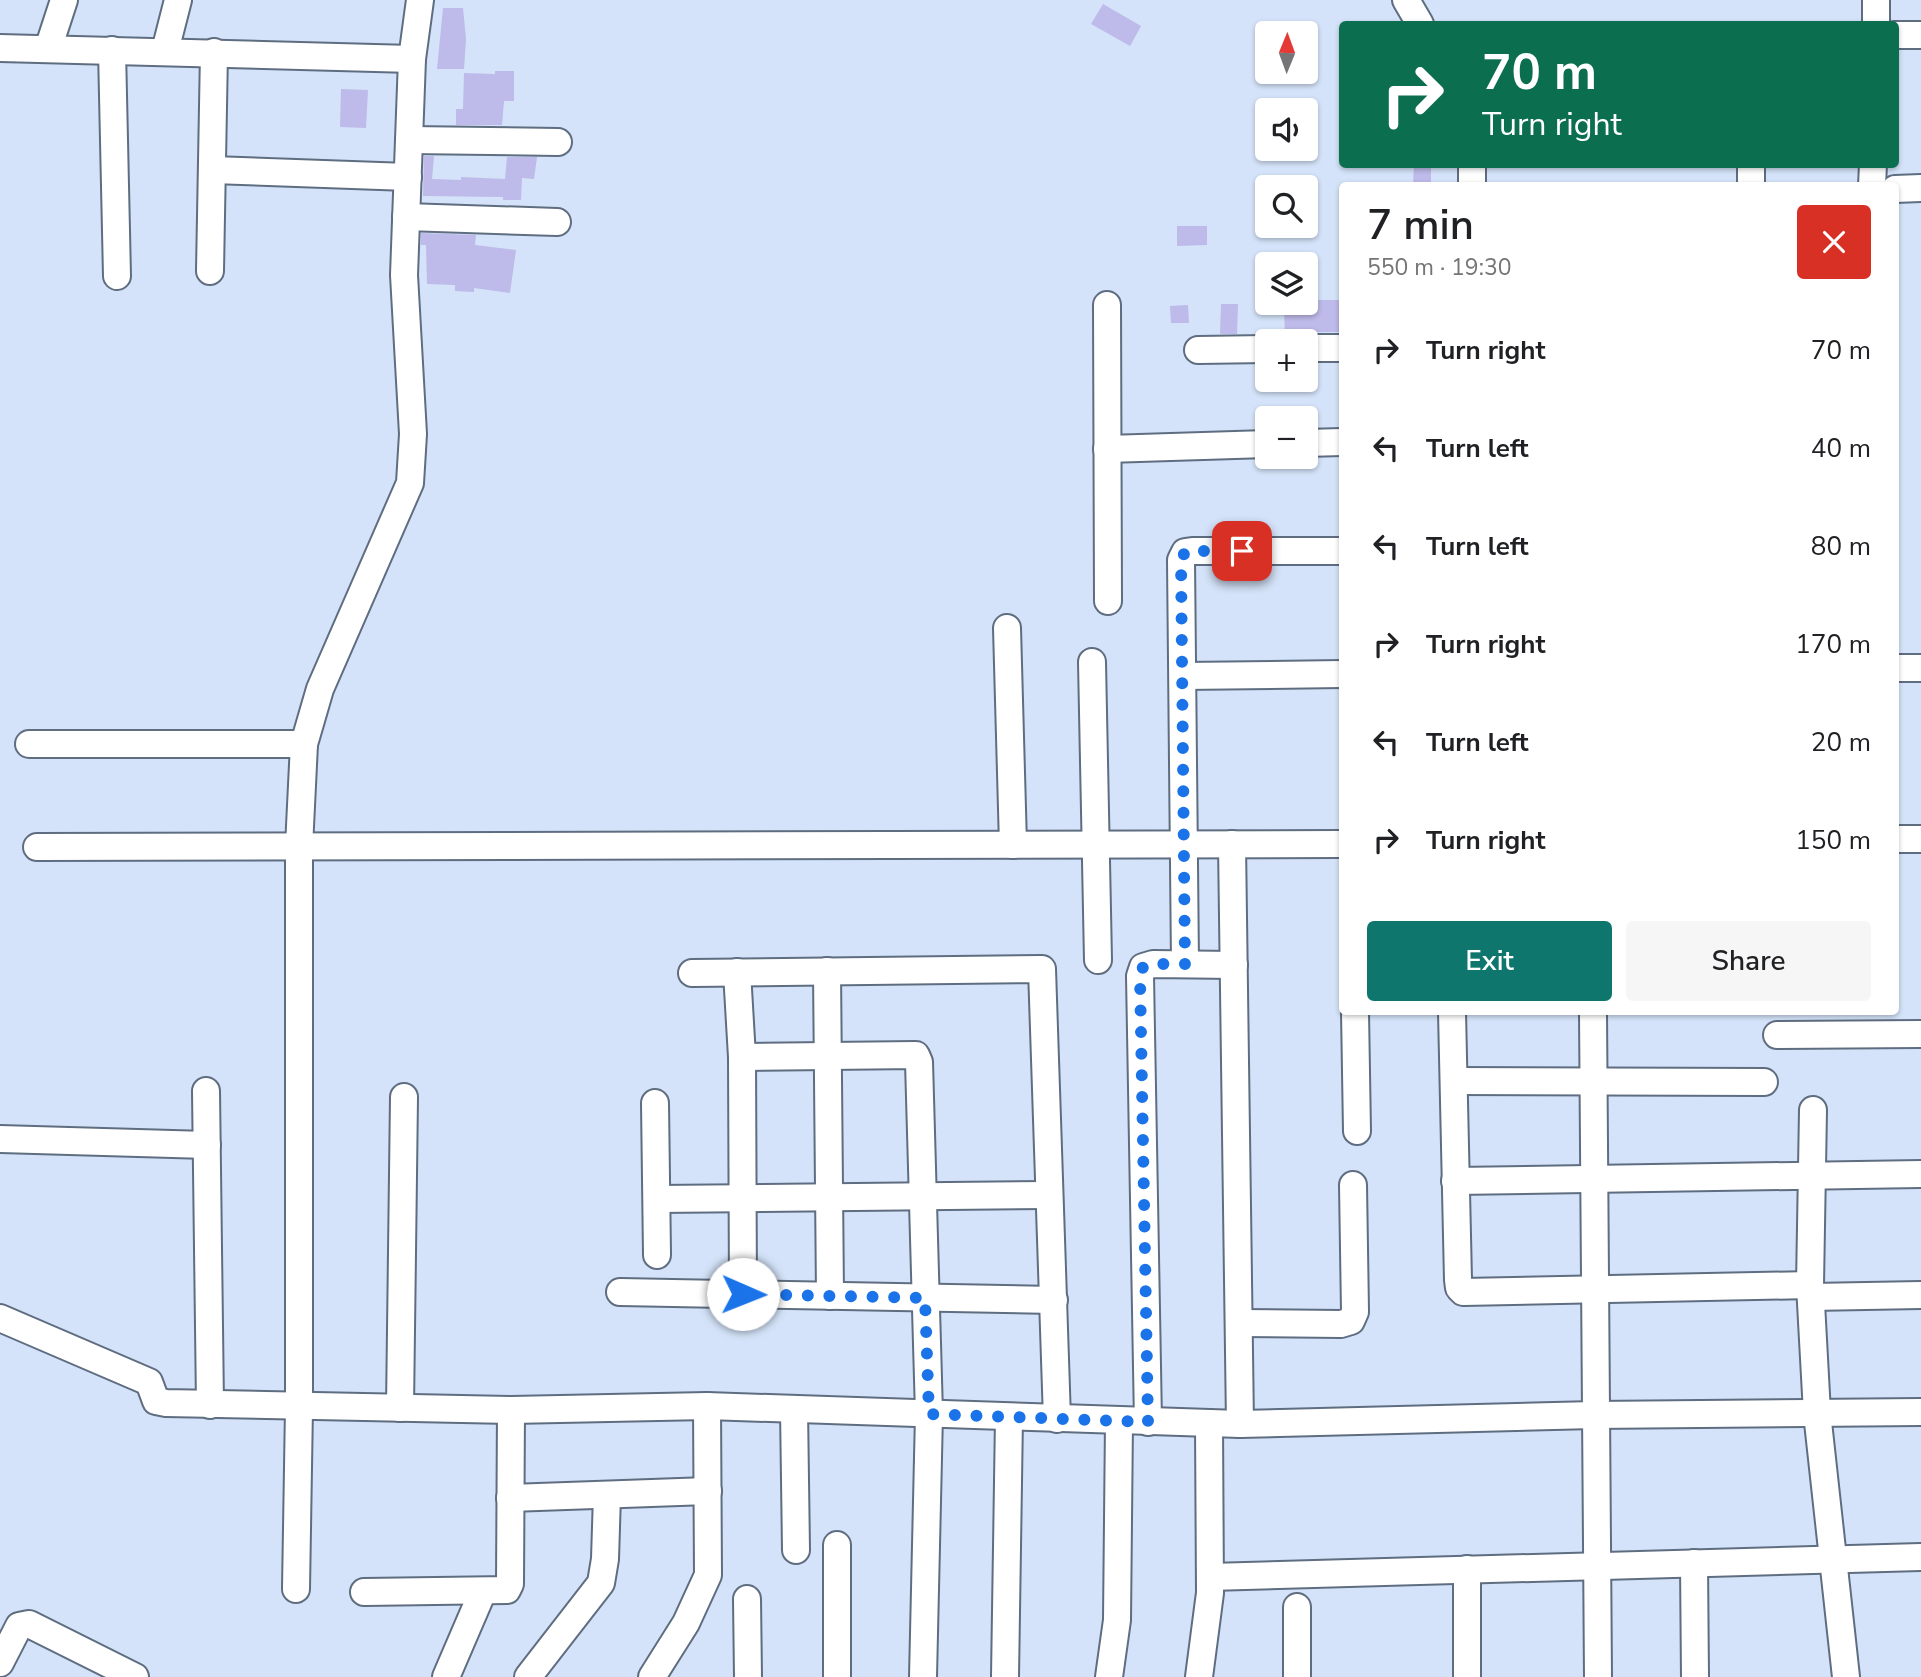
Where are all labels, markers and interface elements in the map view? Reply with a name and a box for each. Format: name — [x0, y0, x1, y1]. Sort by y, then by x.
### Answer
north arrow — [1255, 21, 1318, 84]
map controls — [1255, 21, 1318, 469]
text: 70 m — [1482, 39, 1597, 106]
icon: right — [1367, 49, 1458, 140]
button: sound — [1255, 98, 1318, 161]
text: Turn right — [1482, 103, 1622, 146]
button: search — [1255, 175, 1318, 238]
text: 7 min — [1367, 197, 1474, 254]
button: close — [1797, 205, 1871, 279]
button: layers — [1255, 252, 1318, 315]
text: 550 m · 19:30 — [1367, 252, 1512, 283]
button: + — [1255, 329, 1318, 392]
icon: right — [1367, 331, 1405, 369]
text: Turn right — [1426, 333, 1545, 368]
text: 70 m — [1811, 333, 1871, 368]
button: − — [1255, 406, 1318, 469]
icon: left — [1367, 429, 1405, 467]
text: Turn left — [1426, 431, 1529, 466]
text: 40 m — [1811, 431, 1871, 466]
pin — [1212, 521, 1272, 581]
icon: left — [1367, 527, 1405, 565]
text: Turn left — [1426, 529, 1529, 564]
text: 80 m — [1811, 529, 1871, 564]
icon: arrive — [1223, 532, 1261, 570]
icon: right — [1367, 625, 1405, 663]
text: Turn right — [1426, 627, 1545, 662]
text: 170 m — [1795, 627, 1871, 662]
icon: left — [1367, 723, 1405, 761]
text: Turn left — [1426, 725, 1529, 760]
text: 20 m — [1811, 725, 1871, 760]
icon: right — [1367, 821, 1405, 859]
text: Turn right — [1426, 823, 1545, 858]
text: 150 m — [1795, 823, 1871, 858]
button: Exit — [1367, 921, 1612, 1001]
button: Share — [1626, 921, 1871, 1001]
position arrow — [706, 1257, 780, 1331]

